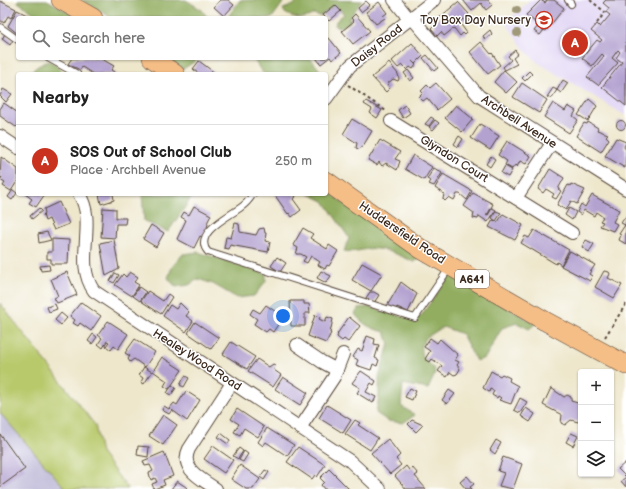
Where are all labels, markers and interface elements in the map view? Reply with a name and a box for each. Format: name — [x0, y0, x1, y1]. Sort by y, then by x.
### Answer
school or university icon: Toy Box Day Nursery — [534, 10, 554, 30]
place label: Toy Box Day Nursery — [420, 13, 532, 28]
search box — [16, 16, 328, 60]
street label: Daisy Road — [348, 21, 406, 71]
icon: search — [30, 27, 52, 49]
pin: A — [562, 28, 588, 58]
text: Search here — [62, 29, 145, 48]
text: Nearby — [32, 88, 89, 108]
street label: Archbell Avenue — [478, 92, 560, 152]
street label: Glyndon Court — [417, 132, 491, 186]
text: SOS Out of School Club — [70, 143, 232, 162]
text: A — [41, 153, 49, 169]
text: 250 m — [275, 153, 312, 169]
text: Place · Archbell Avenue — [70, 162, 206, 178]
street label: Huddersfield Road — [356, 198, 448, 268]
road number: A641 — [455, 270, 489, 288]
your location — [273, 306, 293, 326]
street label: Healey Wood Road — [150, 326, 244, 394]
map controls — [578, 369, 614, 477]
button: + — [578, 369, 614, 405]
button: − — [578, 405, 614, 441]
button: layers — [578, 441, 614, 477]

